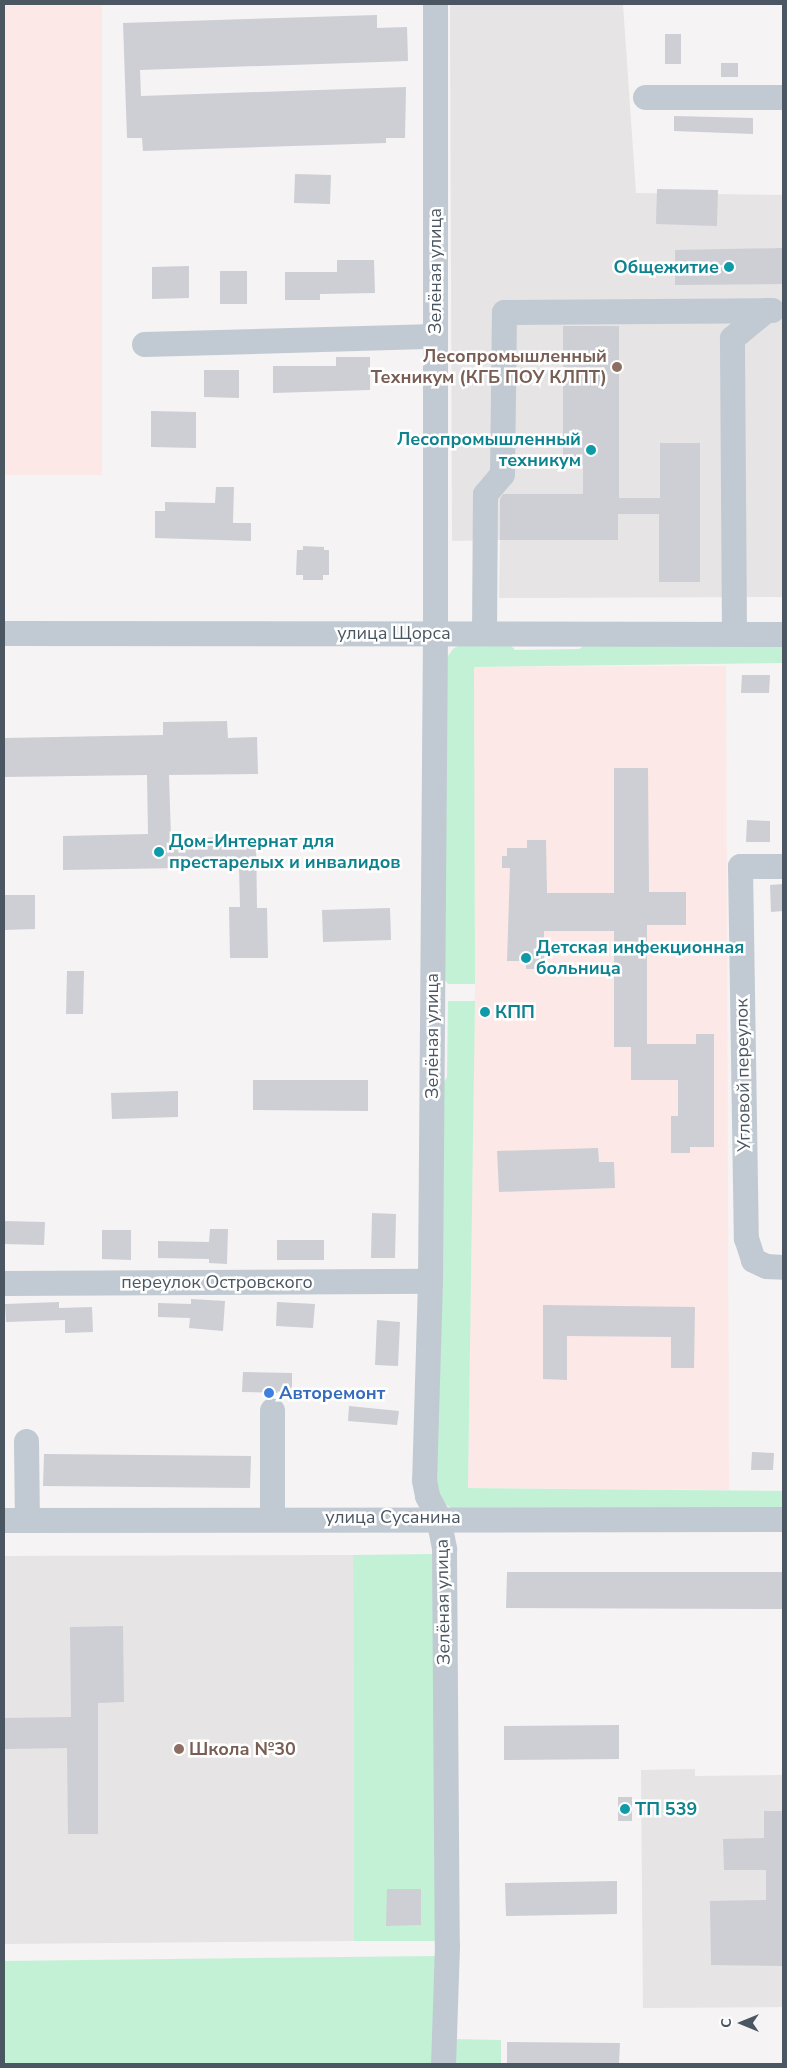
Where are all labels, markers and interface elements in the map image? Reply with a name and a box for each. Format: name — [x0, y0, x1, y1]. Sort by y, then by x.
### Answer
street label: Зелёная улица — [424, 208, 446, 334]
place label: Общежитие — [614, 256, 719, 278]
marker: Общежитие — [723, 261, 735, 273]
place label: Лесопромышленный Техникум (КГБ ПОУ КЛПТ) — [371, 346, 607, 388]
marker: Лесопромышленный Техникум (КГБ ПОУ КЛПТ) — [611, 361, 623, 373]
place label: Лесопромышленный техникум — [397, 429, 581, 472]
marker: Лесопромышленный техникум — [585, 444, 597, 456]
street label: улица Щорса — [337, 622, 451, 644]
place label: Дом-Интернат для престарелых и инвалидов — [169, 831, 400, 874]
marker: Дом-Интернат для престарелых и инвалидов — [153, 846, 165, 858]
place label: Детская инфекционная больница — [536, 937, 744, 980]
marker: Детская инфекционная больница — [520, 952, 532, 964]
street label: Зелёная улица — [421, 973, 443, 1099]
street label: Угловой переулок — [731, 998, 755, 1152]
place label: КПП — [495, 1001, 535, 1023]
marker: КПП — [479, 1006, 491, 1018]
street label: переулок Островского — [121, 1271, 313, 1293]
place label: Авторемонт — [279, 1382, 385, 1404]
marker: Авторемонт — [263, 1387, 275, 1399]
street label: улица Сусанина — [325, 1506, 461, 1528]
street label: Зелёная улица — [431, 1539, 455, 1665]
place label: Школа №30 — [189, 1738, 296, 1760]
marker: Школа №30 — [173, 1743, 185, 1755]
place label: ТП 539 — [635, 1798, 697, 1820]
marker: ТП 539 — [619, 1803, 631, 1815]
north arrow — [717, 1998, 767, 2048]
text: С — [717, 2018, 736, 2028]

